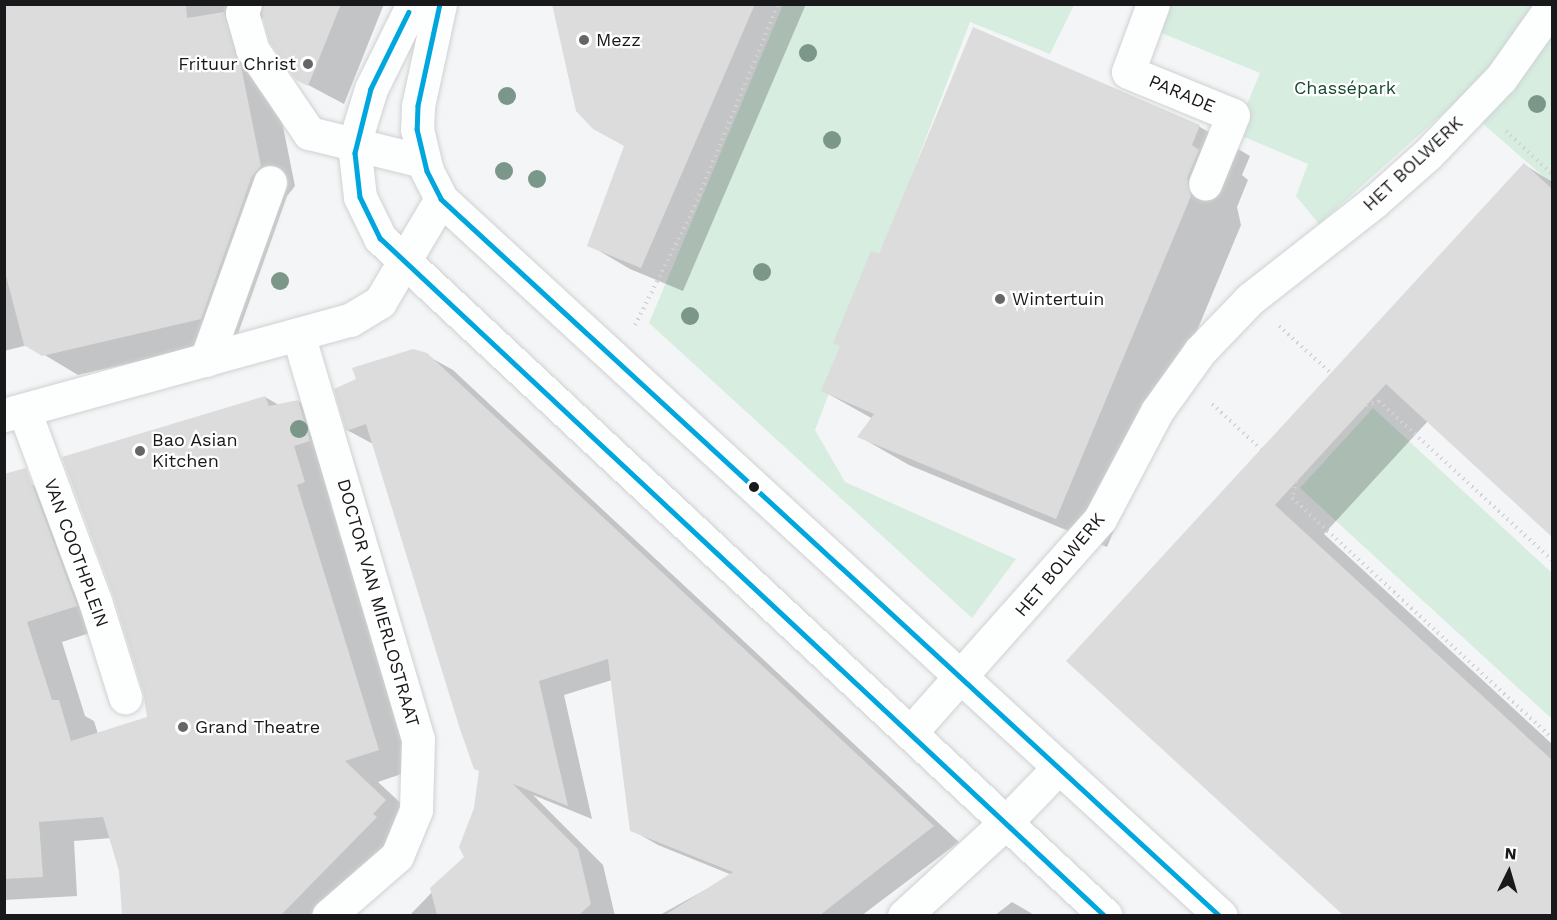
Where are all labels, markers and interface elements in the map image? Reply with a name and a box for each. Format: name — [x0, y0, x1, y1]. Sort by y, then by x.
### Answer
place label: Mezz — [596, 29, 641, 51]
marker: Mezz — [577, 33, 591, 47]
place label: Frituur Christ — [178, 53, 296, 75]
marker: Frituur Christ — [301, 57, 315, 71]
street label: PARADE — [1145, 70, 1219, 118]
park label: Chassépark — [1294, 77, 1396, 99]
street label: HET BOLWERK — [1358, 112, 1468, 216]
place label: Wintertuin — [1012, 288, 1104, 310]
marker: Wintertuin — [993, 292, 1007, 306]
place label: Bao Asian Kitchen — [152, 430, 238, 472]
marker: Bao Asian Kitchen — [133, 444, 147, 458]
street label: VAN COOTHPLEIN — [39, 476, 113, 630]
street label: DOCTOR VAN MIERLOSTRAAT — [332, 476, 424, 730]
unlabelled marker — [748, 481, 760, 493]
street label: HET BOLWERK — [1010, 509, 1110, 621]
place label: Grand Theatre — [195, 716, 321, 738]
marker: Grand Theatre — [176, 720, 190, 734]
north arrow — [1479, 842, 1539, 902]
text: N — [1504, 844, 1517, 864]

